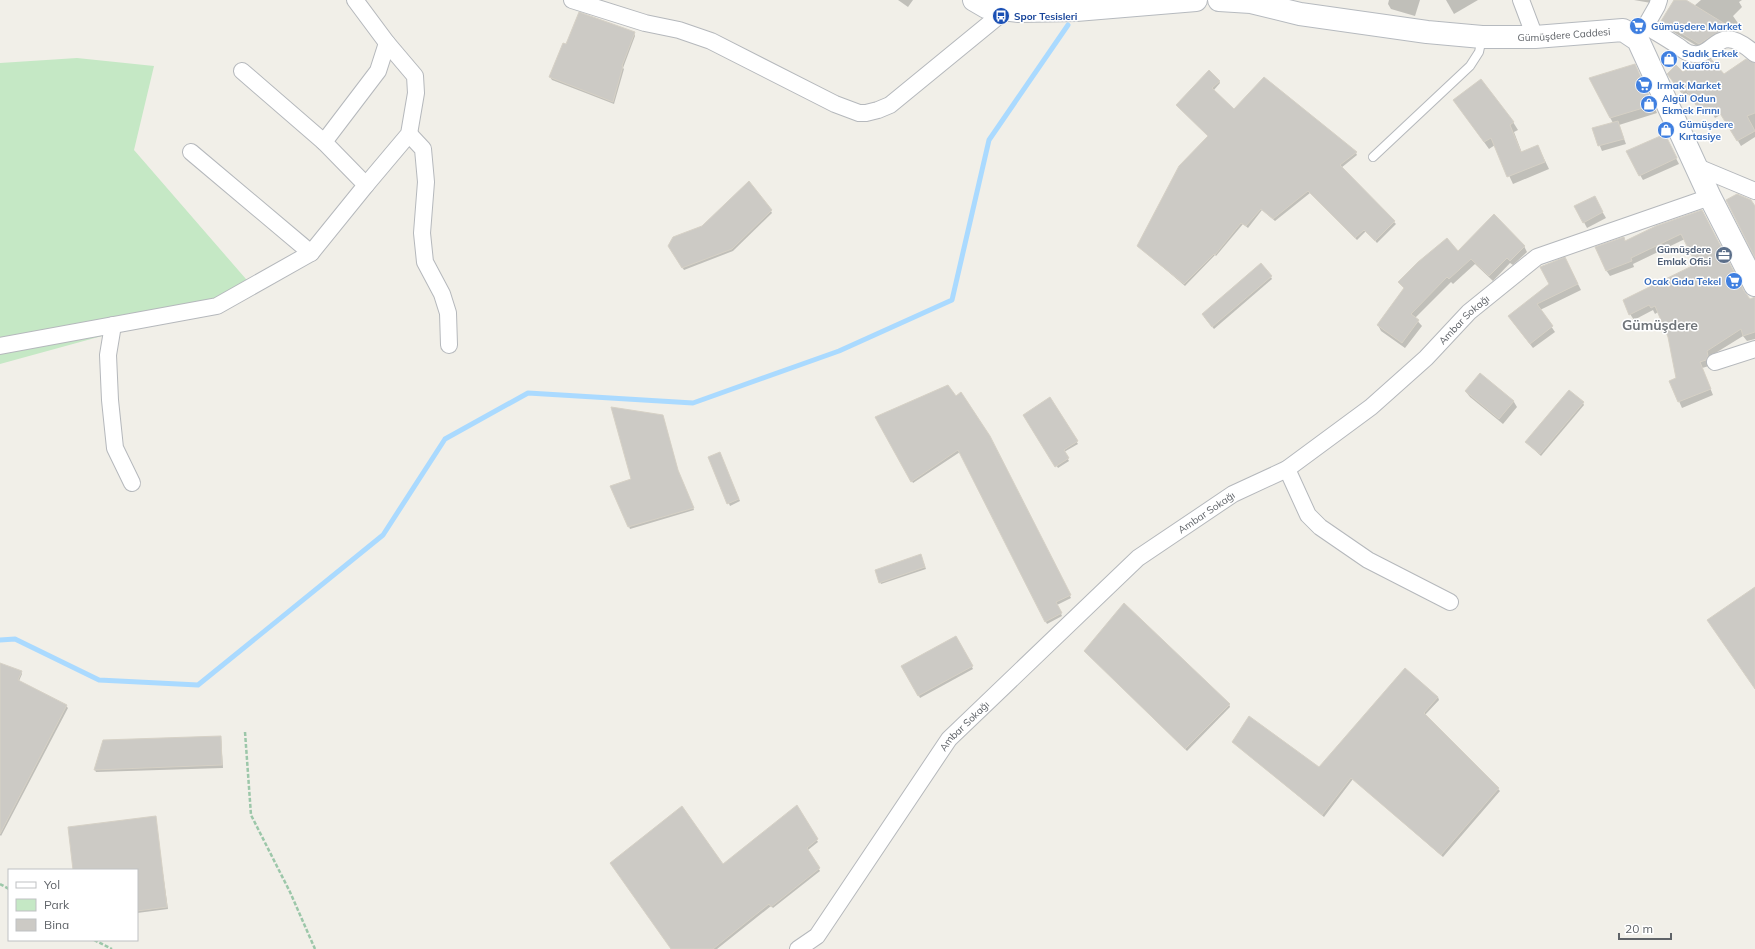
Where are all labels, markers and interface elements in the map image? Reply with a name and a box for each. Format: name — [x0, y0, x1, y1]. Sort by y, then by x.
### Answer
bus stop icon: Spor Tesisleri — [991, 6, 1011, 26]
place label: Spor Tesisleri — [1014, 10, 1077, 23]
supermarket icon: Gümüşdere Market — [1628, 16, 1648, 36]
place label: Gümüşdere Market — [1651, 20, 1742, 33]
street label: Gümüşdere Caddesi — [1517, 25, 1611, 44]
place label: Sadık Erkek Kuaförü — [1682, 47, 1739, 72]
shop icon: Sadık Erkek Kuaförü — [1659, 49, 1679, 69]
supermarket icon: Irmak Market — [1634, 75, 1654, 95]
place label: Irmak Market — [1657, 79, 1721, 92]
place label: Algül Odun Ekmek Fırını — [1662, 92, 1720, 117]
shop icon: Algül Odun Ekmek Fırını — [1639, 94, 1659, 114]
place label: Gümüşdere Kırtasiye — [1679, 118, 1734, 143]
shop icon: Gümüşdere Kırtasiye — [1656, 120, 1676, 140]
place label: Gümüşdere Emlak Ofisi — [1657, 243, 1712, 268]
office icon: Gümüşdere Emlak Ofisi — [1714, 245, 1734, 265]
supermarket icon: Ocak Gıda Tekel — [1724, 271, 1744, 291]
place label: Ocak Gıda Tekel — [1644, 275, 1721, 288]
street label: Ambar Sokağı — [1436, 292, 1492, 347]
district label: Gümüşdere — [1622, 316, 1698, 334]
street label: Ambar Sokağı — [1175, 488, 1237, 536]
street label: Ambar Sokağı — [936, 698, 992, 754]
legend — [8, 869, 138, 941]
text: Yol — [43, 877, 60, 892]
text: Park — [44, 897, 70, 912]
scale bar — [1619, 915, 1671, 941]
text: Bina — [44, 917, 69, 932]
text: 20 m — [1625, 921, 1653, 936]

